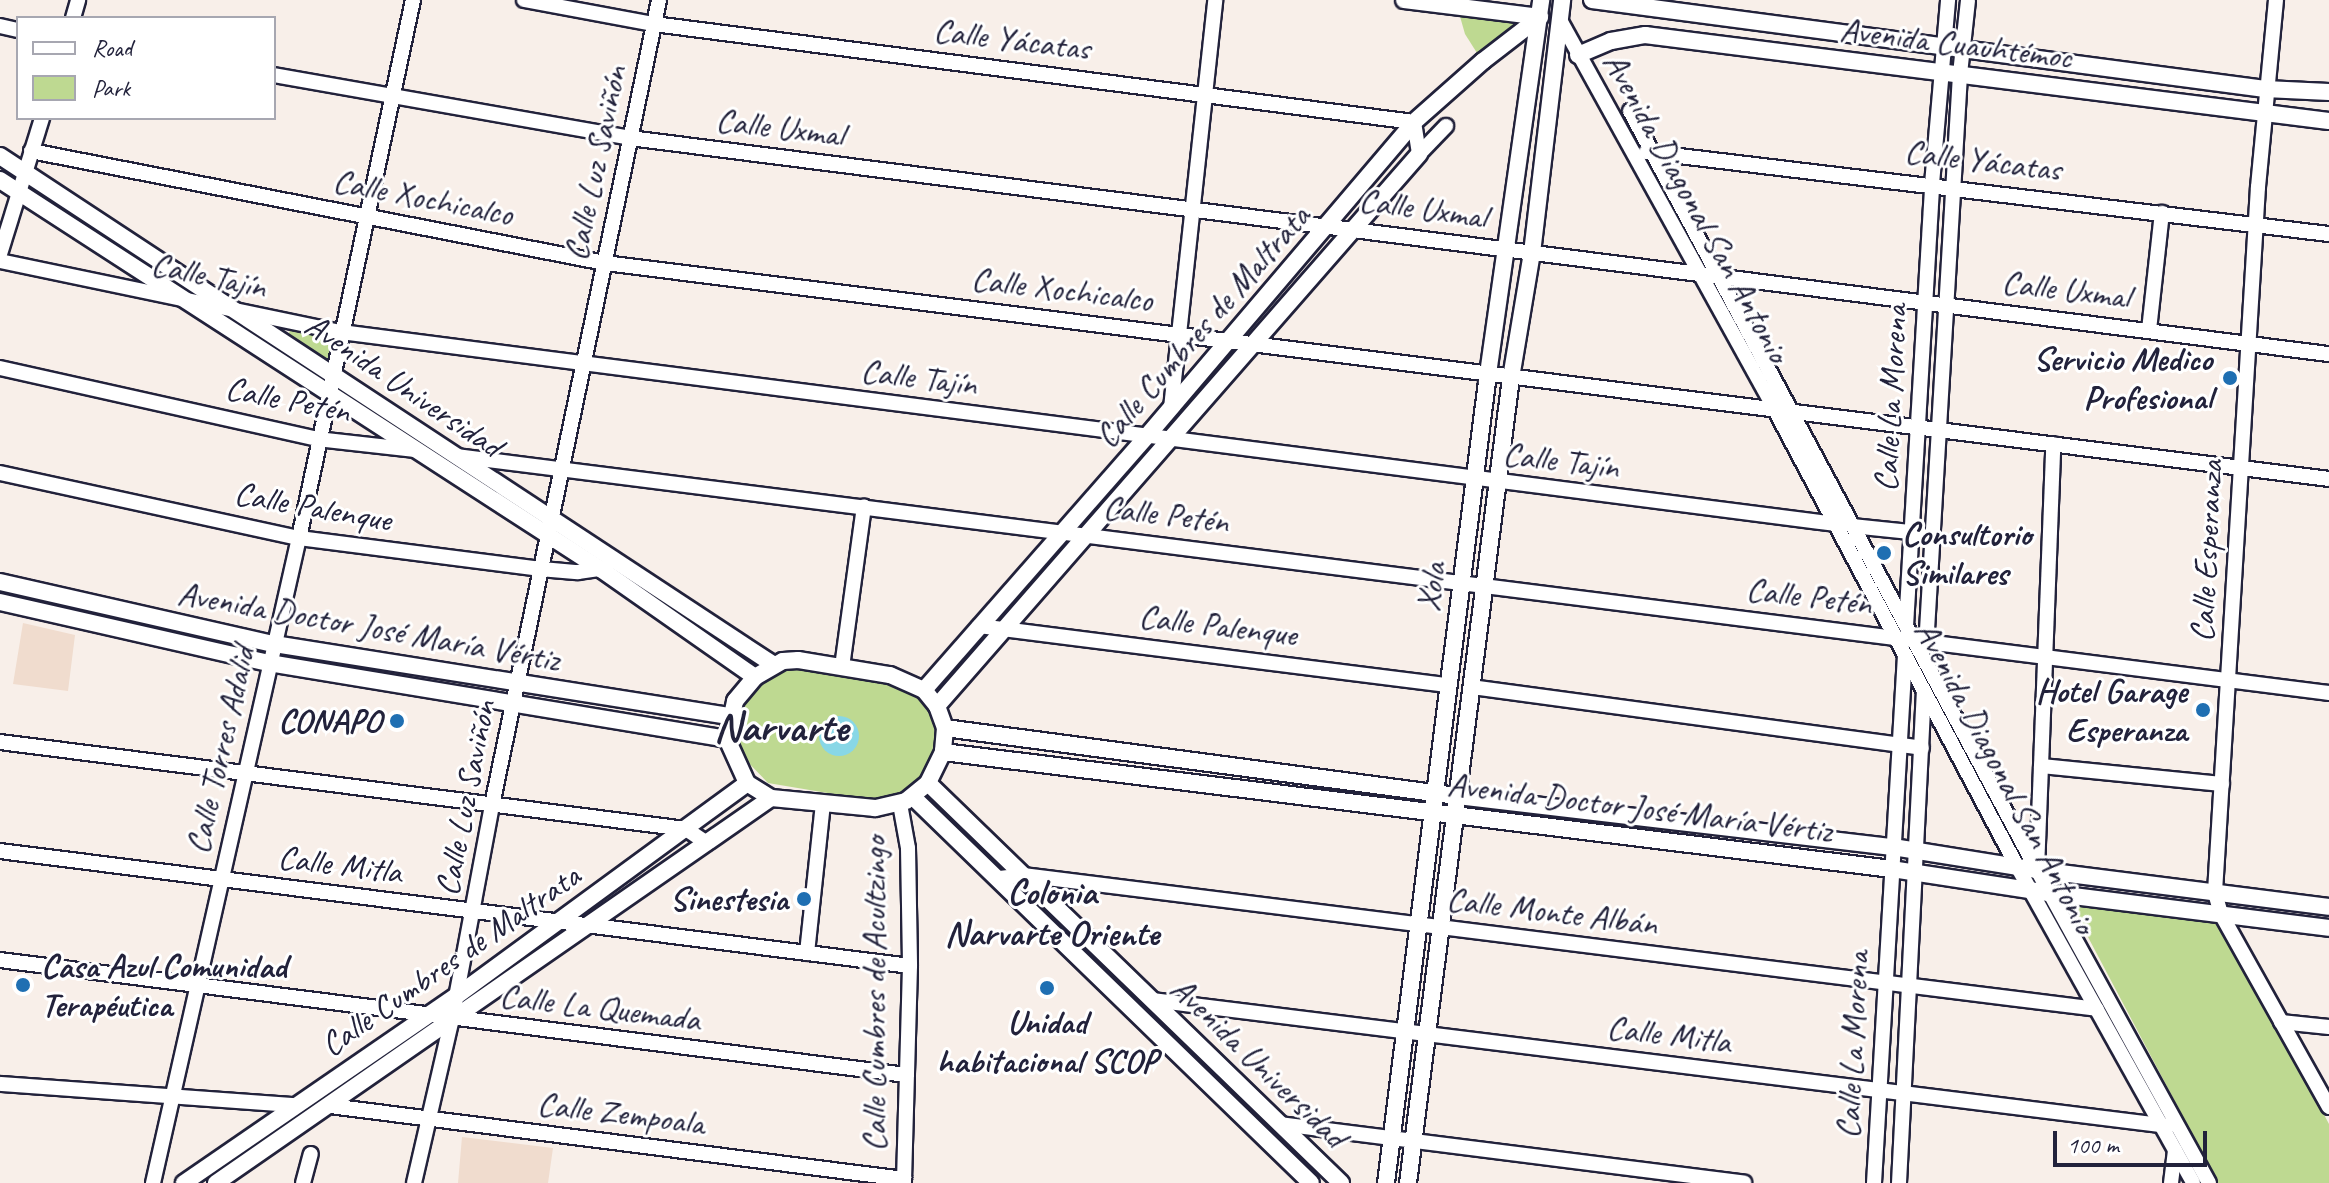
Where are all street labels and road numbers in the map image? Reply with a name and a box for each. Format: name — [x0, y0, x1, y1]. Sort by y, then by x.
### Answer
street label: Calle Yácatas — [932, 9, 1092, 69]
street label: Avenida Cuauhtémoc — [1838, 9, 2074, 77]
street label: Avenida Diagonal San Antonio — [1595, 45, 1799, 369]
street label: Calle Luz Saviñón — [554, 62, 636, 264]
street label: Calle Uxmal — [712, 99, 848, 155]
street label: Calle Yácatas — [1903, 130, 2063, 190]
street label: Calle Xochicalco — [330, 160, 516, 234]
street label: Calle Uxmal — [1355, 179, 1491, 237]
street label: Calle Cumbres de Maltrata — [1086, 197, 1318, 455]
street label: Calle Tajín — [147, 243, 271, 307]
street label: Calle Xochicalco — [970, 258, 1154, 320]
street label: Calle Uxmal — [1998, 261, 2134, 317]
street label: Calle La Morena — [1865, 303, 1915, 493]
street label: Avenida Universidad — [298, 304, 510, 466]
street label: Calle Tajín — [858, 350, 980, 404]
street label: Calle Petén — [223, 367, 353, 431]
street label: Calle Tajín — [1500, 433, 1622, 487]
street label: Calle Esperanza — [2181, 460, 2231, 642]
street label: Calle Palenque — [231, 472, 395, 540]
street label: Calle Petén — [1101, 486, 1231, 542]
street label: Xola — [1408, 560, 1454, 614]
street label: Calle Petén — [1744, 568, 1874, 624]
street label: Avenida Doctor José María Vértiz — [175, 572, 563, 680]
street label: Calle Palenque — [1136, 595, 1300, 655]
street label: Avenida Diagonal San Antonio — [1906, 614, 2106, 940]
street label: Calle Torres Adalid — [176, 642, 264, 858]
street label: Calle Luz Saviñón — [426, 697, 504, 899]
street label: Avenida Doctor José María Vértiz — [1446, 763, 1834, 851]
street label: Calle Mitla — [276, 836, 404, 892]
street label: Calle Cumbres de Acultzingo — [854, 837, 894, 1151]
street label: Calle Cumbres de Maltrata — [313, 855, 587, 1065]
street label: Calle Monte Albán — [1444, 878, 1660, 944]
street label: Calle La Morena — [1827, 950, 1877, 1140]
street label: Avenida Universidad — [1163, 968, 1355, 1156]
street label: Calle La Quemada — [498, 974, 702, 1040]
street label: Calle Mitla — [1605, 1006, 1733, 1062]
street label: Calle Zempoala — [535, 1083, 707, 1143]

